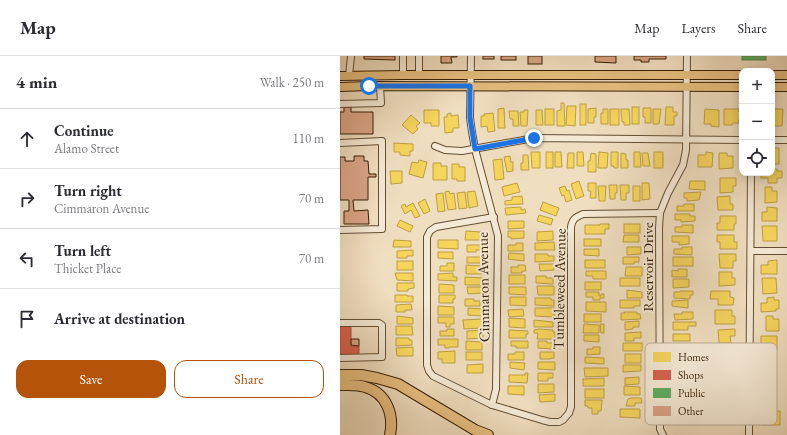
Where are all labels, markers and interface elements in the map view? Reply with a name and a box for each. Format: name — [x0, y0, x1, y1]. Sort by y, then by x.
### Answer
text: Map — [20, 15, 56, 40]
text: Map — [634, 19, 659, 37]
text: Layers — [681, 19, 716, 37]
text: Share — [738, 19, 767, 37]
map controls — [739, 68, 775, 176]
button: + — [739, 68, 775, 104]
text: 4 min — [16, 71, 57, 93]
text: Walk · 250 m — [260, 74, 324, 91]
route start — [360, 77, 378, 95]
button: − — [739, 104, 775, 140]
text: Continue — [54, 121, 114, 140]
icon: ahead — [16, 128, 38, 150]
route end — [525, 129, 543, 147]
text: 110 m — [293, 130, 324, 147]
text: Alamo Street — [54, 140, 119, 157]
button: locate — [739, 140, 775, 176]
text: Turn right — [54, 181, 122, 200]
icon: right — [16, 188, 38, 210]
text: 70 m — [299, 190, 324, 207]
text: Cimmaron Avenue — [54, 200, 149, 217]
street label: Reservoir Drive — [638, 222, 657, 312]
street label: Tumbleweed Avenue — [548, 228, 570, 350]
street label: Cimmaron Avenue — [473, 232, 493, 342]
text: Turn left — [54, 241, 111, 260]
icon: left — [16, 248, 38, 270]
text: 70 m — [299, 250, 324, 267]
text: Thicket Place — [54, 260, 121, 277]
icon: arrive — [16, 308, 38, 330]
text: Arrive at destination — [54, 309, 185, 328]
legend — [645, 343, 777, 425]
text: Homes — [678, 350, 709, 364]
button: Save — [16, 360, 166, 398]
button: Share — [174, 360, 324, 398]
text: Shops — [678, 368, 704, 382]
text: Public — [678, 386, 706, 400]
text: Other — [678, 404, 704, 418]

